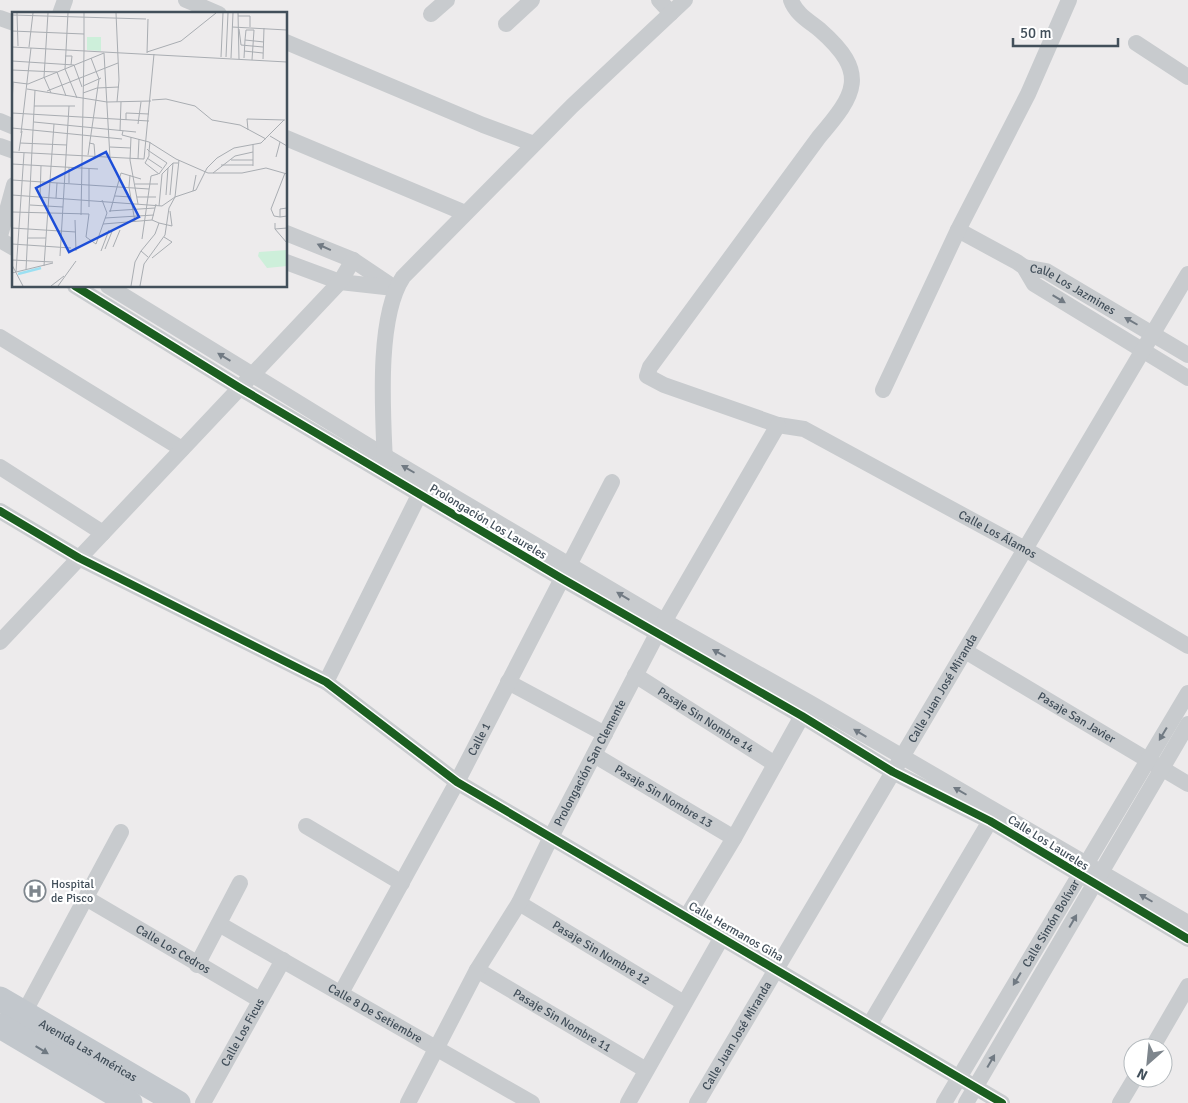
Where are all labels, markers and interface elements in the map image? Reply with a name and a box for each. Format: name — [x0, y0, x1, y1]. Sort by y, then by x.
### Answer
inset map — [12, 12, 288, 288]
scale bar — [1013, 15, 1118, 47]
text: 50 m — [1020, 24, 1051, 42]
one-way arrow — [317, 242, 331, 250]
street label: Calle Los Jazmines — [1029, 261, 1118, 318]
one-way arrow — [1053, 294, 1066, 303]
one-way arrow — [1125, 316, 1138, 325]
one-way arrow — [217, 352, 230, 362]
one-way arrow — [401, 464, 414, 473]
street label: Prolongación Los Laureles — [427, 481, 549, 563]
street label: Calle Los Álamos — [956, 507, 1039, 562]
one-way arrow — [616, 592, 629, 601]
street label: Calle Juan José Miranda — [905, 631, 981, 745]
one-way arrow — [712, 648, 726, 657]
street label: Pasaje Sin Nombre 14 — [655, 684, 757, 757]
street label: Pasaje San Javier — [1035, 689, 1119, 747]
street label: Prolongación San Clemente — [550, 697, 629, 829]
street label: Calle 1 — [464, 720, 494, 758]
one-way arrow — [854, 728, 867, 737]
one-way arrow — [1158, 728, 1167, 741]
street label: Pasaje Sin Nombre 13 — [612, 761, 715, 831]
one-way arrow — [953, 786, 966, 795]
street label: Calle Los Laureles — [1005, 812, 1091, 874]
street label: Calle Simón Bolívar — [1019, 876, 1083, 970]
place label: Hospital de Pisco — [51, 877, 94, 906]
hospital icon: Hospital de Pisco — [23, 879, 47, 903]
one-way arrow — [1139, 894, 1152, 903]
street label: Calle Hermanos Giha — [686, 899, 786, 965]
one-way arrow — [1068, 914, 1077, 927]
street label: Pasaje Sin Nombre 12 — [550, 918, 653, 988]
street label: Calle Los Cedros — [133, 921, 213, 977]
one-way arrow — [1012, 973, 1021, 986]
street label: Calle Juan José Miranda — [699, 979, 775, 1093]
street label: Calle 8 De Setiembre — [325, 980, 425, 1046]
street label: Pasaje Sin Nombre 11 — [510, 986, 614, 1055]
street label: Calle Los Ficus — [217, 996, 268, 1069]
street label: Avenida Las Américas — [36, 1016, 140, 1085]
north arrow — [1123, 1038, 1173, 1088]
one-way arrow — [35, 1046, 48, 1055]
one-way arrow — [987, 1054, 995, 1068]
text: N — [1134, 1064, 1151, 1084]

